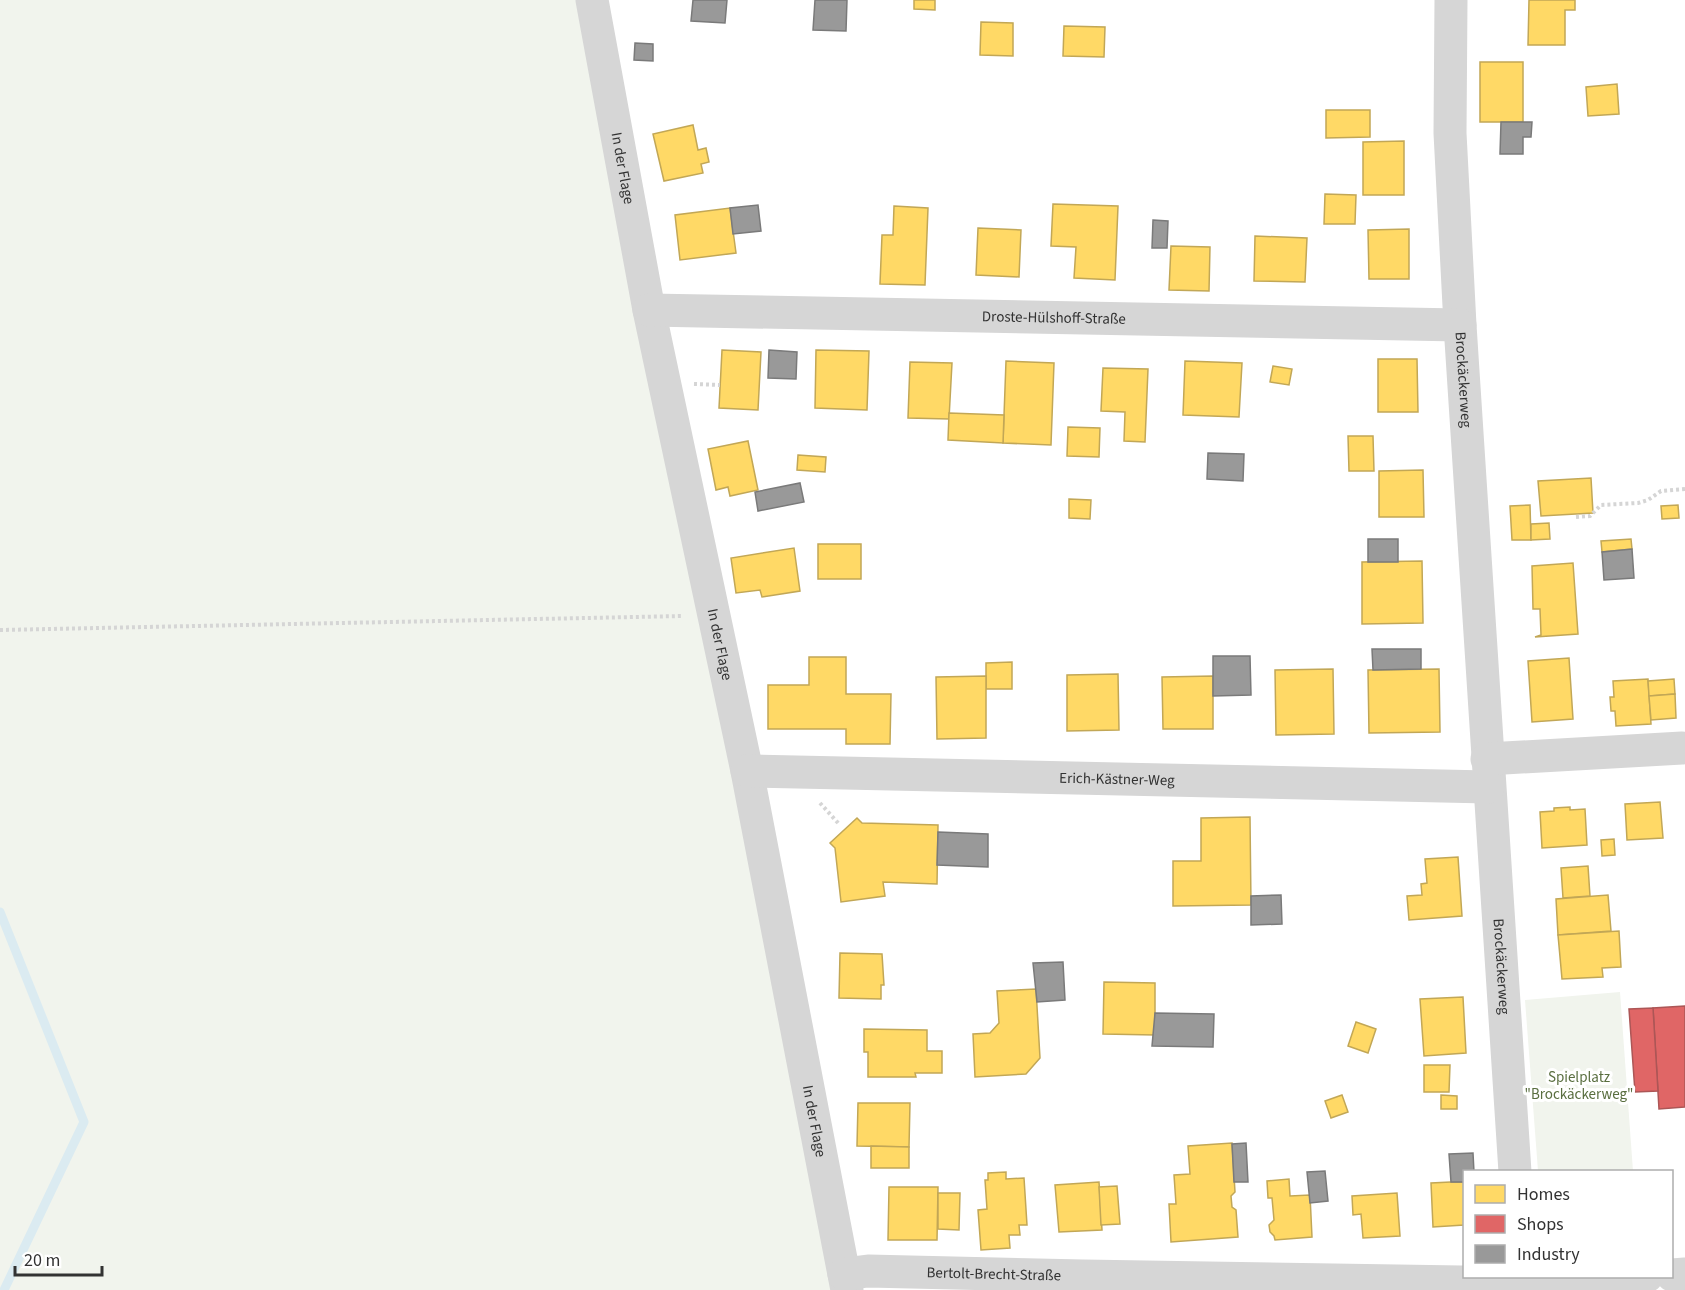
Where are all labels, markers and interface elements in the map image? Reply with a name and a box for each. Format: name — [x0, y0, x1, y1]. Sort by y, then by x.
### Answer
street label: In der Flage — [606, 131, 639, 206]
street label: Droste-Hülshoff-Straße — [982, 306, 1126, 330]
street label: Brockäckerweg — [1449, 331, 1477, 429]
street label: In der Flage — [702, 607, 737, 682]
street label: Erich-Kästner-Weg — [1059, 768, 1175, 791]
street label: Brockäckerweg — [1488, 918, 1515, 1016]
park label: Spielplatz "Brockäckerweg" — [1525, 1067, 1633, 1105]
street label: In der Flage — [797, 1083, 831, 1159]
legend — [1463, 1170, 1673, 1278]
text: Homes — [1517, 1182, 1570, 1207]
text: Shops — [1517, 1212, 1564, 1237]
scale bar — [15, 1239, 102, 1277]
text: Industry — [1517, 1242, 1580, 1267]
text: 20 m — [24, 1248, 60, 1273]
street label: Bertolt-Brecht-Straße — [926, 1262, 1061, 1286]

